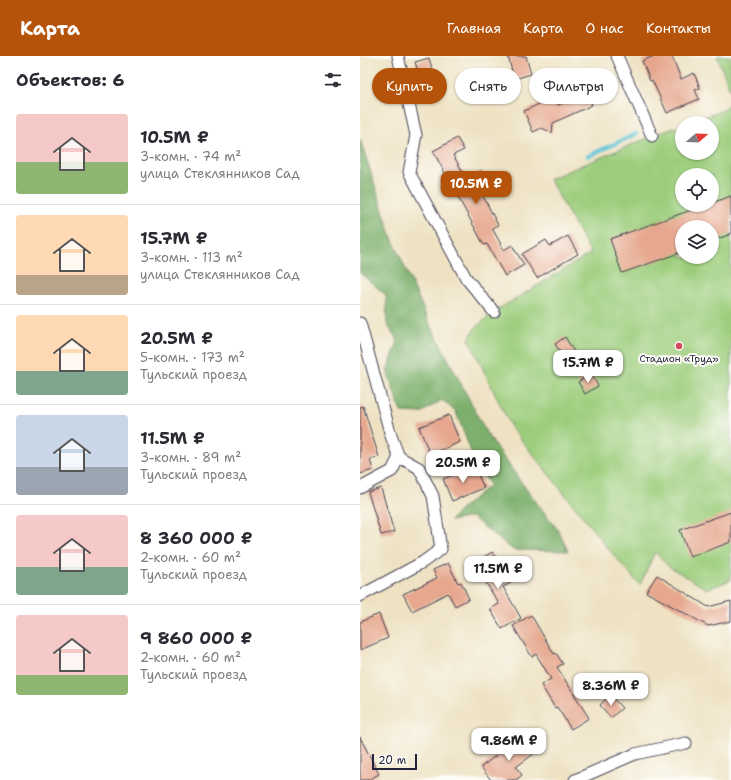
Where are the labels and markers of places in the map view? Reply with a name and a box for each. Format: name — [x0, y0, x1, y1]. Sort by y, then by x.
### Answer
pin: 10.5M ₽ — [439, 171, 513, 205]
marker: Стадион «Труд» — [674, 341, 684, 351]
pin: 15.7M ₽ — [551, 350, 625, 384]
place label: Стадион «Труд» — [639, 352, 719, 365]
pin: 20.5M ₽ — [426, 450, 500, 484]
pin: 11.5M ₽ — [461, 556, 535, 590]
pin: 8.36M ₽ — [574, 673, 648, 707]
pin: 9.86M ₽ — [472, 728, 546, 762]

